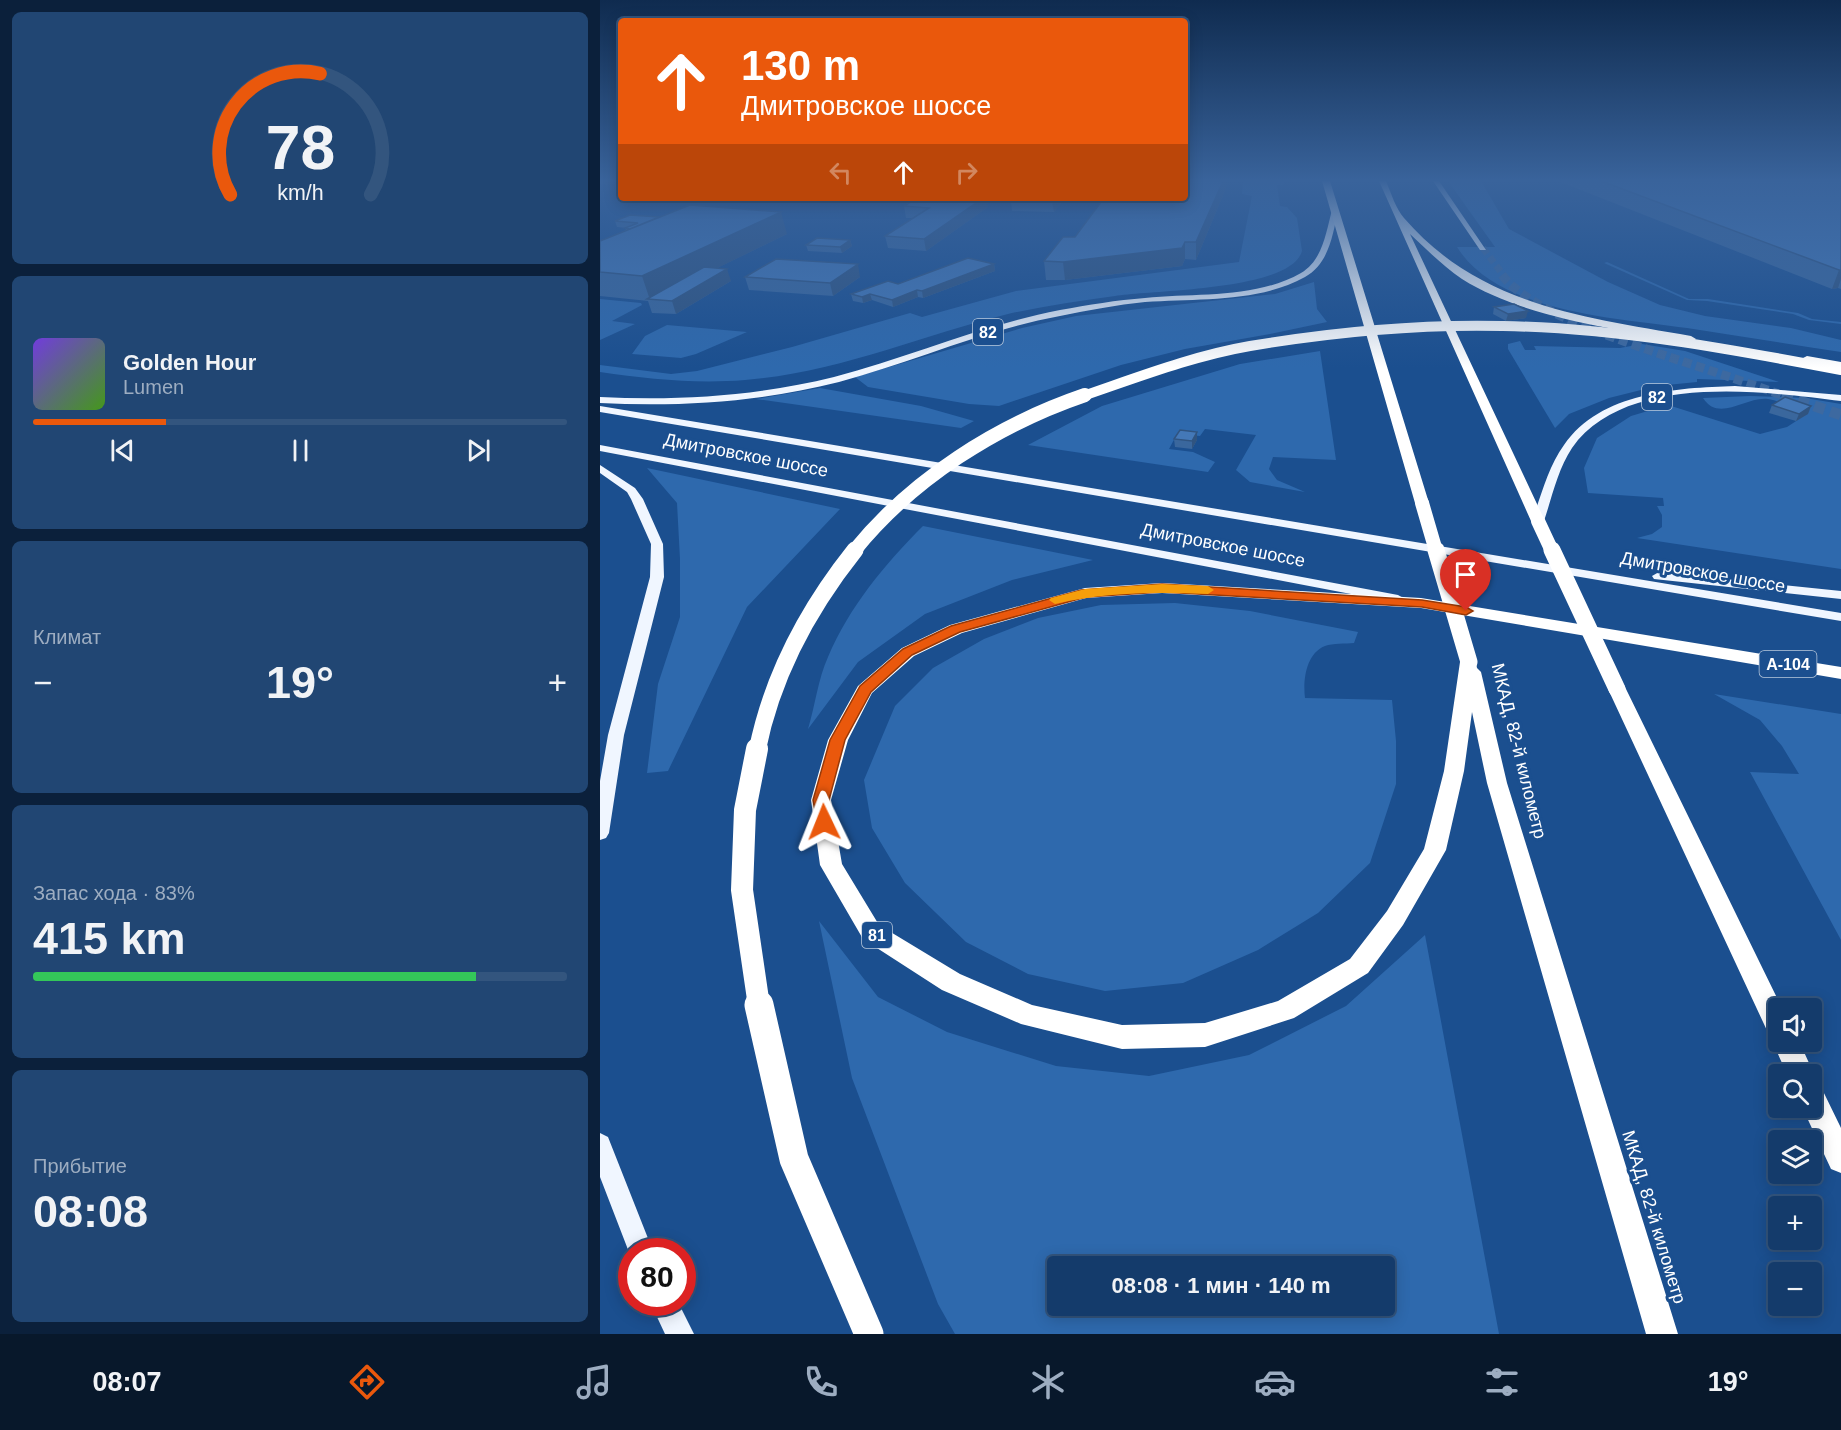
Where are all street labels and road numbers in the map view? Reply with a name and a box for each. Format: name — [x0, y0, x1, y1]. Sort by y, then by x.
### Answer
road number: 82 — [973, 319, 1003, 345]
road number: 82 — [1642, 384, 1672, 410]
street label: Дмитровское шоссе — [662, 429, 830, 481]
street label: Дмитровское шоссе — [1139, 519, 1307, 571]
street label: Дмитровское шоссе — [1619, 548, 1787, 596]
road number: А-104 — [1760, 651, 1816, 677]
street label: МКАД, 82-й километр — [1488, 661, 1550, 841]
road number: 81 — [862, 922, 892, 948]
street label: МКАД, 82-й километр — [1618, 1128, 1690, 1306]

